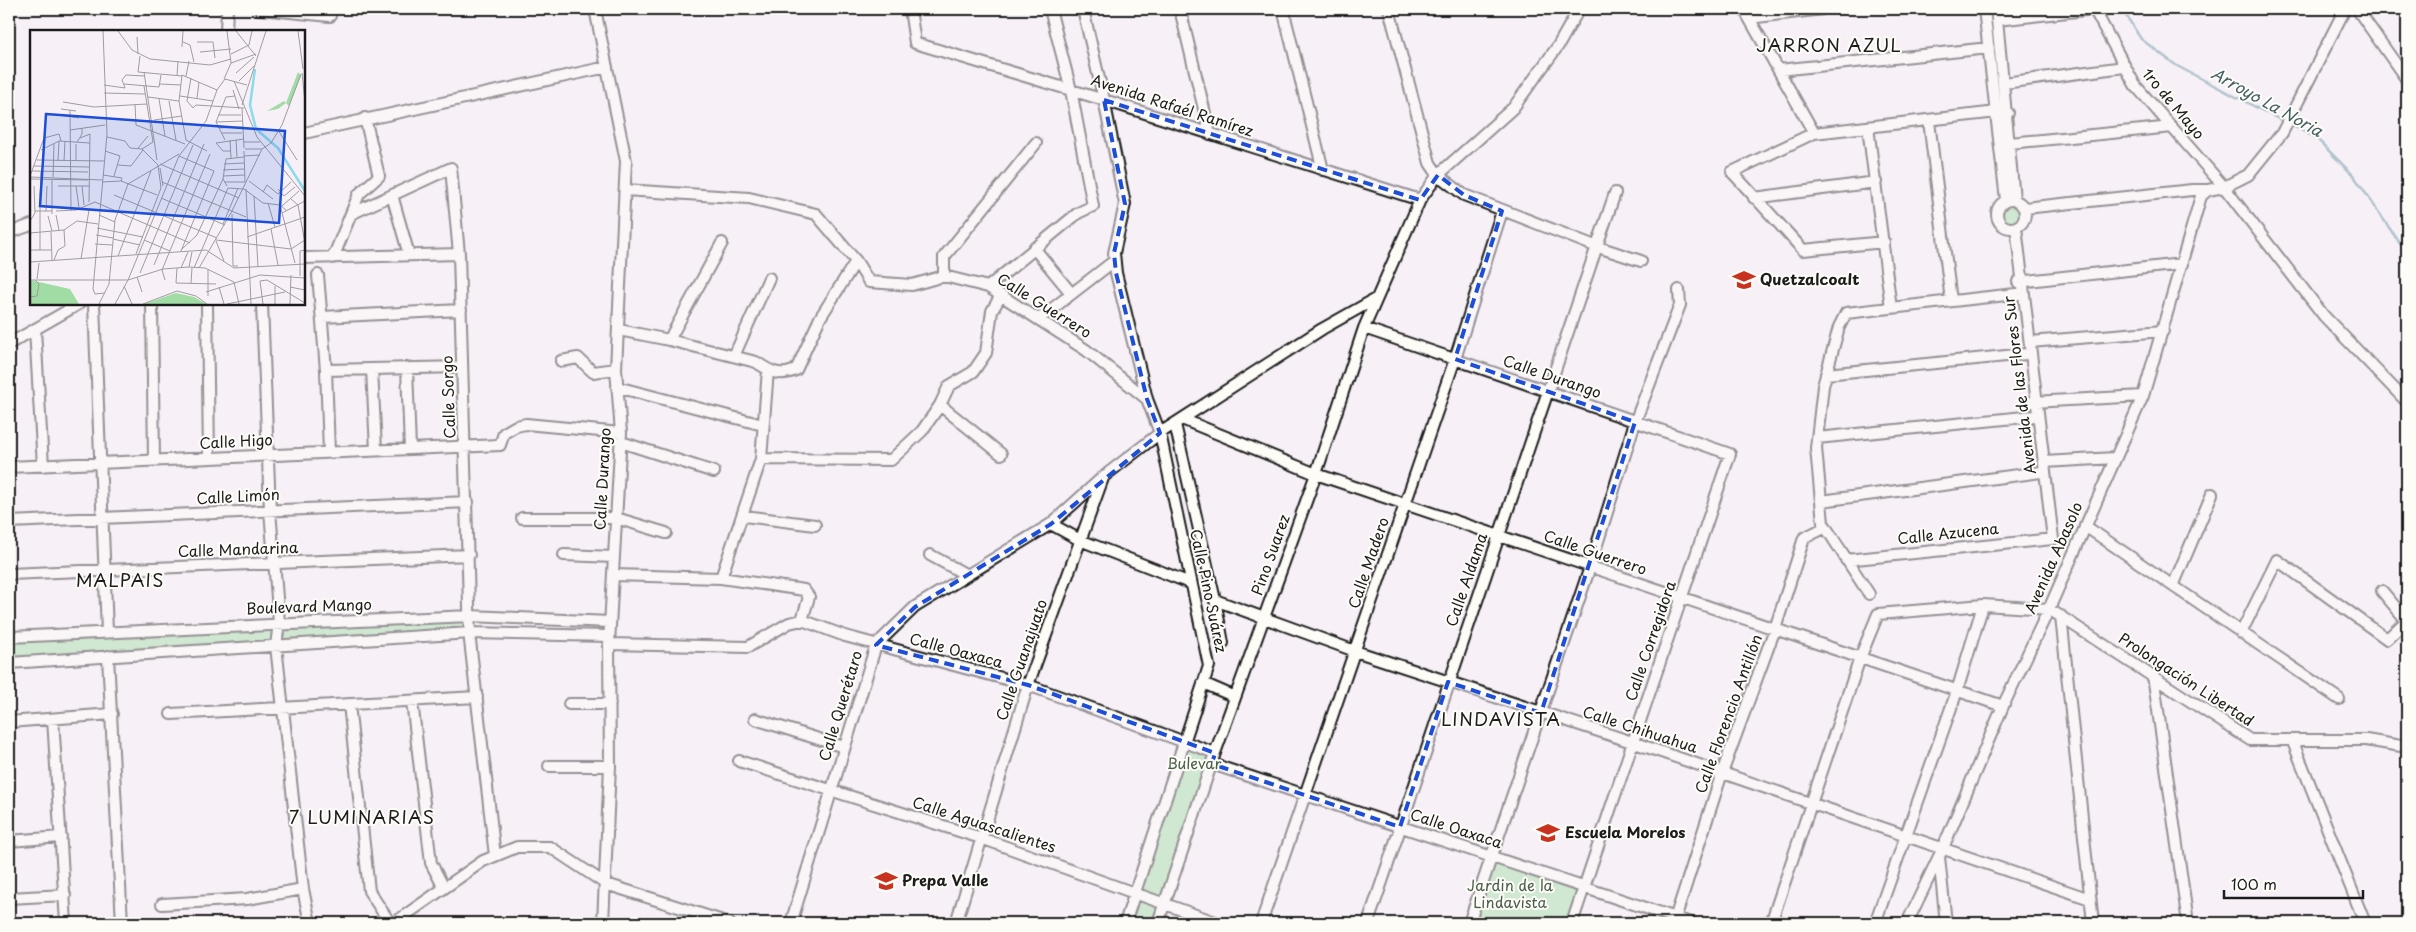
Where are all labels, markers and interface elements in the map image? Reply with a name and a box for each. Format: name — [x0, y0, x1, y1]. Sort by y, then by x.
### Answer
inset map — [30, 30, 305, 305]
district label: JARRON AZUL — [1756, 31, 1902, 58]
water label: Arroyo La Noria — [2207, 61, 2328, 142]
street label: 1ro de Mayo — [2137, 62, 2211, 144]
street label: Avenida Rafaél Ramírez — [1088, 67, 1257, 142]
street label: Calle Guerrero — [993, 266, 1097, 343]
school or university icon: Quetzalcoalt — [1731, 267, 1757, 293]
place label: Quetzalcoalt — [1760, 267, 1859, 290]
street label: Avenida de las Flores Sur — [1996, 295, 2041, 476]
street label: Calle Durango — [1500, 348, 1605, 403]
street label: Calle Sorgo — [435, 355, 460, 439]
street label: Calle Higo — [199, 427, 273, 454]
street label: Calle Durango — [587, 427, 616, 531]
street label: Calle Limón — [196, 482, 280, 509]
street label: Avenida Abasolo — [2018, 498, 2088, 617]
street label: Pino Suarez — [1244, 511, 1295, 598]
street label: Calle Madero — [1341, 514, 1394, 611]
street label: Calle Azucena — [1896, 516, 2000, 549]
street label: Calle Guerrero — [1541, 523, 1650, 580]
street label: Calle Pino Suárez — [1185, 527, 1234, 655]
street label: Calle Aldama — [1439, 529, 1493, 629]
street label: Calle Mandarina — [177, 535, 299, 562]
district label: MALPAIS — [76, 566, 164, 593]
street label: Calle Corregidora — [1618, 576, 1681, 704]
street label: Boulevard Mango — [246, 592, 372, 619]
street label: Calle Guanajuato — [989, 596, 1052, 723]
street label: Calle Oaxaca — [907, 626, 1006, 673]
street label: Prolongación Libertad — [2115, 626, 2259, 731]
street label: Calle Florencio Antillón — [1688, 631, 1767, 796]
street label: Calle Querétaro — [812, 648, 867, 764]
street label: Calle Chihuahua — [1580, 699, 1702, 758]
district label: LINDAVISTA — [1441, 705, 1561, 732]
park label: Bulevar — [1167, 751, 1221, 774]
street label: Calle Aguascalientes — [910, 790, 1059, 858]
street label: Calle Oaxaca — [1407, 802, 1506, 853]
district label: 7 LUMINARIAS — [289, 803, 435, 830]
school or university icon: Escuela Morelos — [1535, 820, 1561, 846]
place label: Escuela Morelos — [1565, 820, 1686, 843]
scale bar — [2224, 867, 2362, 899]
school or university icon: Prepa Valle — [873, 868, 899, 894]
place label: Prepa Valle — [902, 868, 988, 891]
text: 100 m — [2231, 872, 2277, 895]
park label: Jardin de la Lindavista — [1467, 873, 1554, 913]

